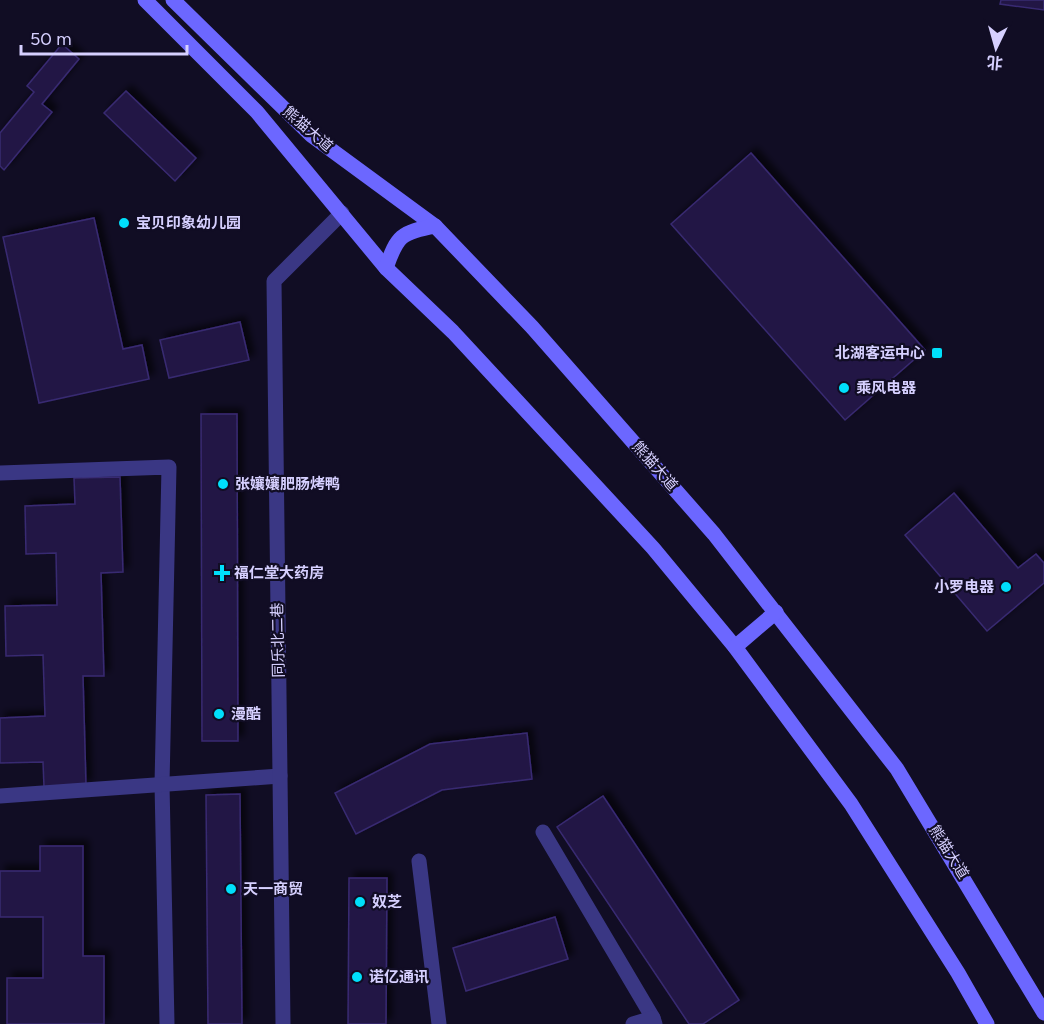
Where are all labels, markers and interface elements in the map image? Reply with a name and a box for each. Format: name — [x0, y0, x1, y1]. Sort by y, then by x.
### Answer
scale bar — [21, 18, 188, 56]
north arrow — [966, 18, 1026, 78]
text: 50 m — [30, 28, 72, 50]
text: 北 — [986, 52, 1004, 73]
street label: 熊猫大道 — [279, 103, 337, 155]
place label: 宝贝印象幼儿园 — [136, 214, 241, 232]
marker: 宝贝印象幼儿园 — [117, 216, 131, 230]
place label: 北湖客运中心 — [835, 344, 925, 362]
marker: 北湖客运中心 — [930, 346, 944, 360]
place label: 乘风电器 — [856, 379, 917, 397]
marker: 乘风电器 — [837, 381, 851, 395]
street label: 熊猫大道 — [629, 437, 681, 495]
place label: 张孃孃肥肠烤鸭 — [235, 475, 340, 493]
marker: 张孃孃肥肠烤鸭 — [216, 477, 230, 491]
place label: 福仁堂大药房 — [234, 564, 324, 582]
marker: 福仁堂大药房 — [215, 566, 229, 580]
place label: 小罗电器 — [934, 578, 995, 596]
marker: 小罗电器 — [999, 580, 1013, 594]
street label: 同乐北二巷 — [268, 602, 288, 678]
place label: 漫酷 — [231, 705, 261, 723]
marker: 漫酷 — [212, 707, 226, 721]
street label: 熊猫大道 — [925, 822, 973, 882]
place label: 天一商贸 — [243, 880, 303, 898]
marker: 天一商贸 — [224, 882, 238, 896]
place label: 奴芝 — [372, 893, 402, 911]
marker: 奴芝 — [353, 895, 367, 909]
place label: 诺亿通讯 — [369, 968, 429, 986]
marker: 诺亿通讯 — [350, 970, 364, 984]

